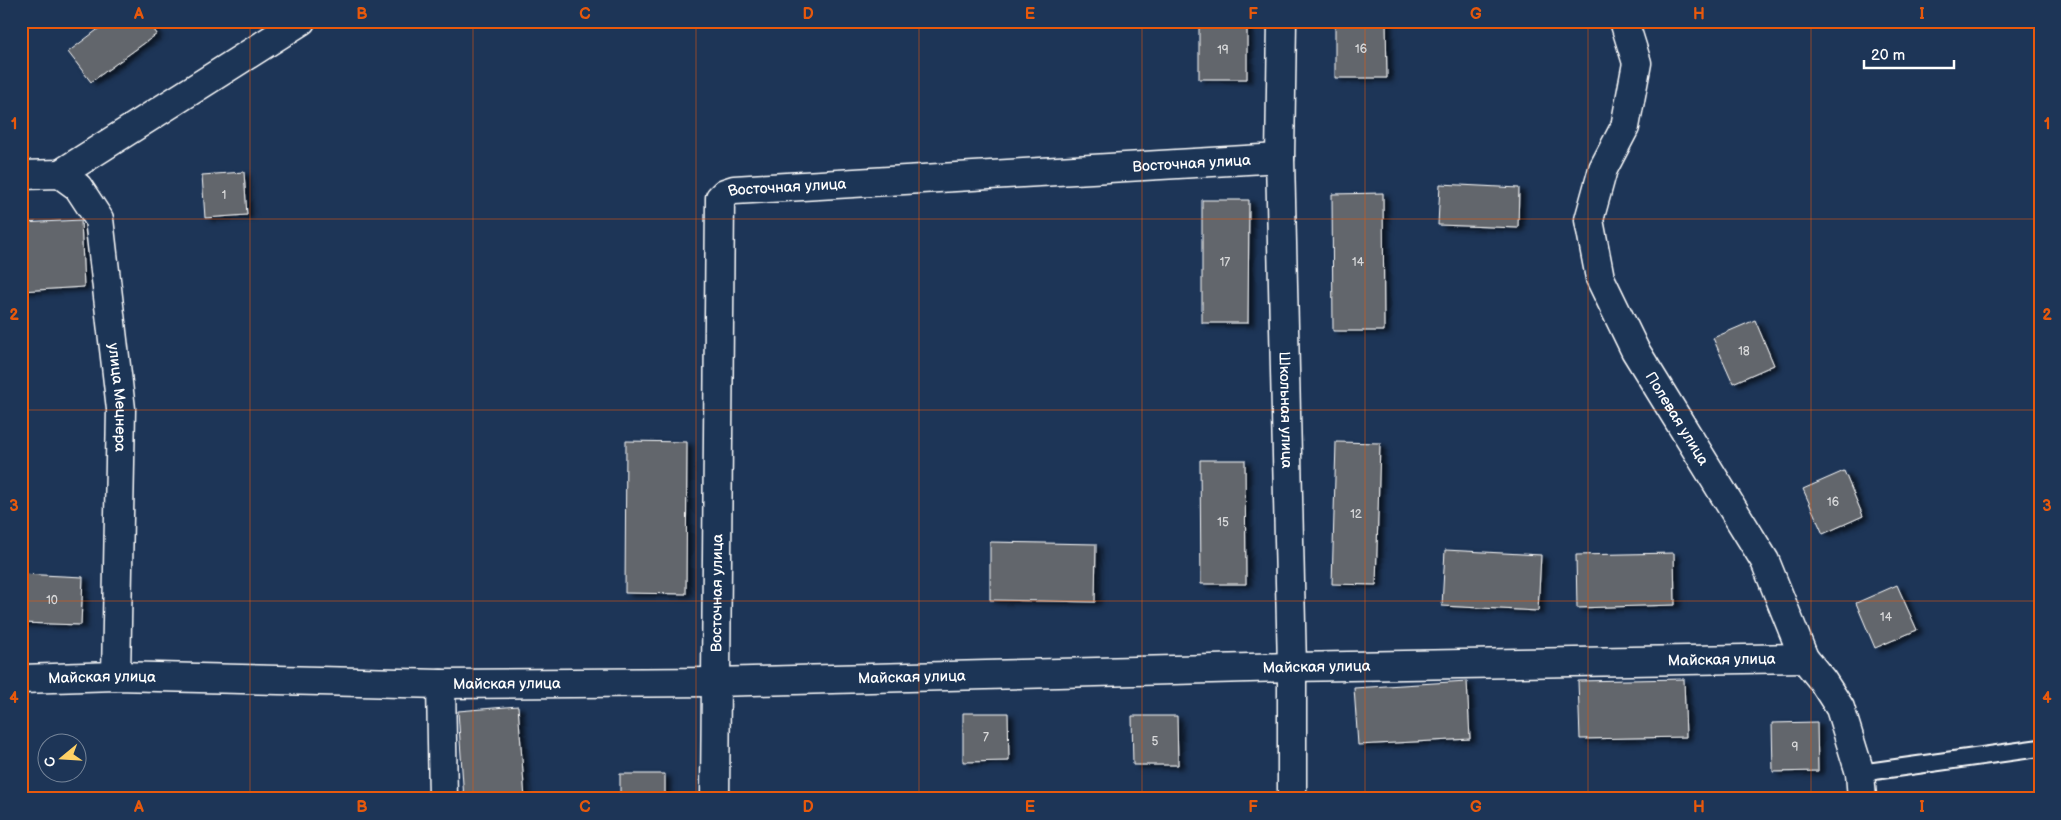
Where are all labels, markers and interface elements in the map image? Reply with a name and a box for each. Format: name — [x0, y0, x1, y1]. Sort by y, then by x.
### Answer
text: A — [133, 5, 144, 24]
text: B — [356, 5, 368, 24]
text: C — [579, 5, 591, 24]
text: D — [802, 5, 814, 24]
text: E — [1025, 5, 1035, 24]
text: F — [1248, 5, 1258, 24]
text: G — [1470, 5, 1482, 24]
text: H — [1693, 5, 1705, 24]
text: I — [1919, 5, 1925, 24]
scale bar — [1864, 38, 1954, 70]
house number: 16 — [1355, 42, 1367, 57]
house number: 19 — [1217, 43, 1229, 58]
text: 20 m — [1871, 46, 1905, 65]
text: 1 — [11, 115, 17, 134]
text: 1 — [2044, 115, 2050, 134]
street label: Восточная улица — [1132, 151, 1251, 177]
street label: Восточная улица — [726, 174, 847, 201]
house number: 1 — [222, 188, 226, 203]
house number: 17 — [1220, 255, 1230, 270]
house number: 14 — [1352, 255, 1365, 270]
text: 2 — [9, 306, 19, 325]
text: 2 — [2042, 306, 2052, 325]
street label: улица Мецнера — [103, 342, 130, 452]
house number: 18 — [1738, 344, 1750, 359]
street label: Школьная улица — [1275, 351, 1296, 469]
street label: Полевая улица — [1641, 369, 1713, 469]
house number: 16 — [1827, 495, 1839, 510]
text: 3 — [9, 497, 19, 516]
text: 3 — [2042, 497, 2052, 516]
house number: 12 — [1350, 507, 1362, 522]
house number: 15 — [1217, 515, 1229, 530]
street label: Восточная улица — [707, 534, 727, 652]
house number: 10 — [46, 593, 58, 608]
house number: 14 — [1880, 610, 1893, 625]
street label: Майская улица — [1667, 649, 1776, 670]
street label: Майская улица — [1262, 657, 1371, 678]
street label: Майская улица — [858, 666, 966, 688]
street label: Майская улица — [48, 667, 156, 688]
street label: Майская улица — [453, 674, 561, 694]
text: 4 — [9, 689, 19, 708]
text: 4 — [2042, 689, 2052, 708]
house number: 7 — [983, 730, 989, 745]
north arrow — [38, 732, 88, 782]
house number: 5 — [1152, 734, 1159, 749]
house number: 9 — [1792, 740, 1799, 755]
text: С — [40, 754, 60, 769]
text: A — [133, 798, 144, 817]
text: B — [356, 798, 368, 817]
text: C — [579, 798, 591, 817]
text: D — [802, 798, 814, 817]
text: E — [1025, 798, 1035, 817]
text: F — [1248, 798, 1258, 817]
text: G — [1470, 798, 1482, 817]
text: H — [1693, 798, 1705, 817]
text: I — [1919, 798, 1925, 817]

